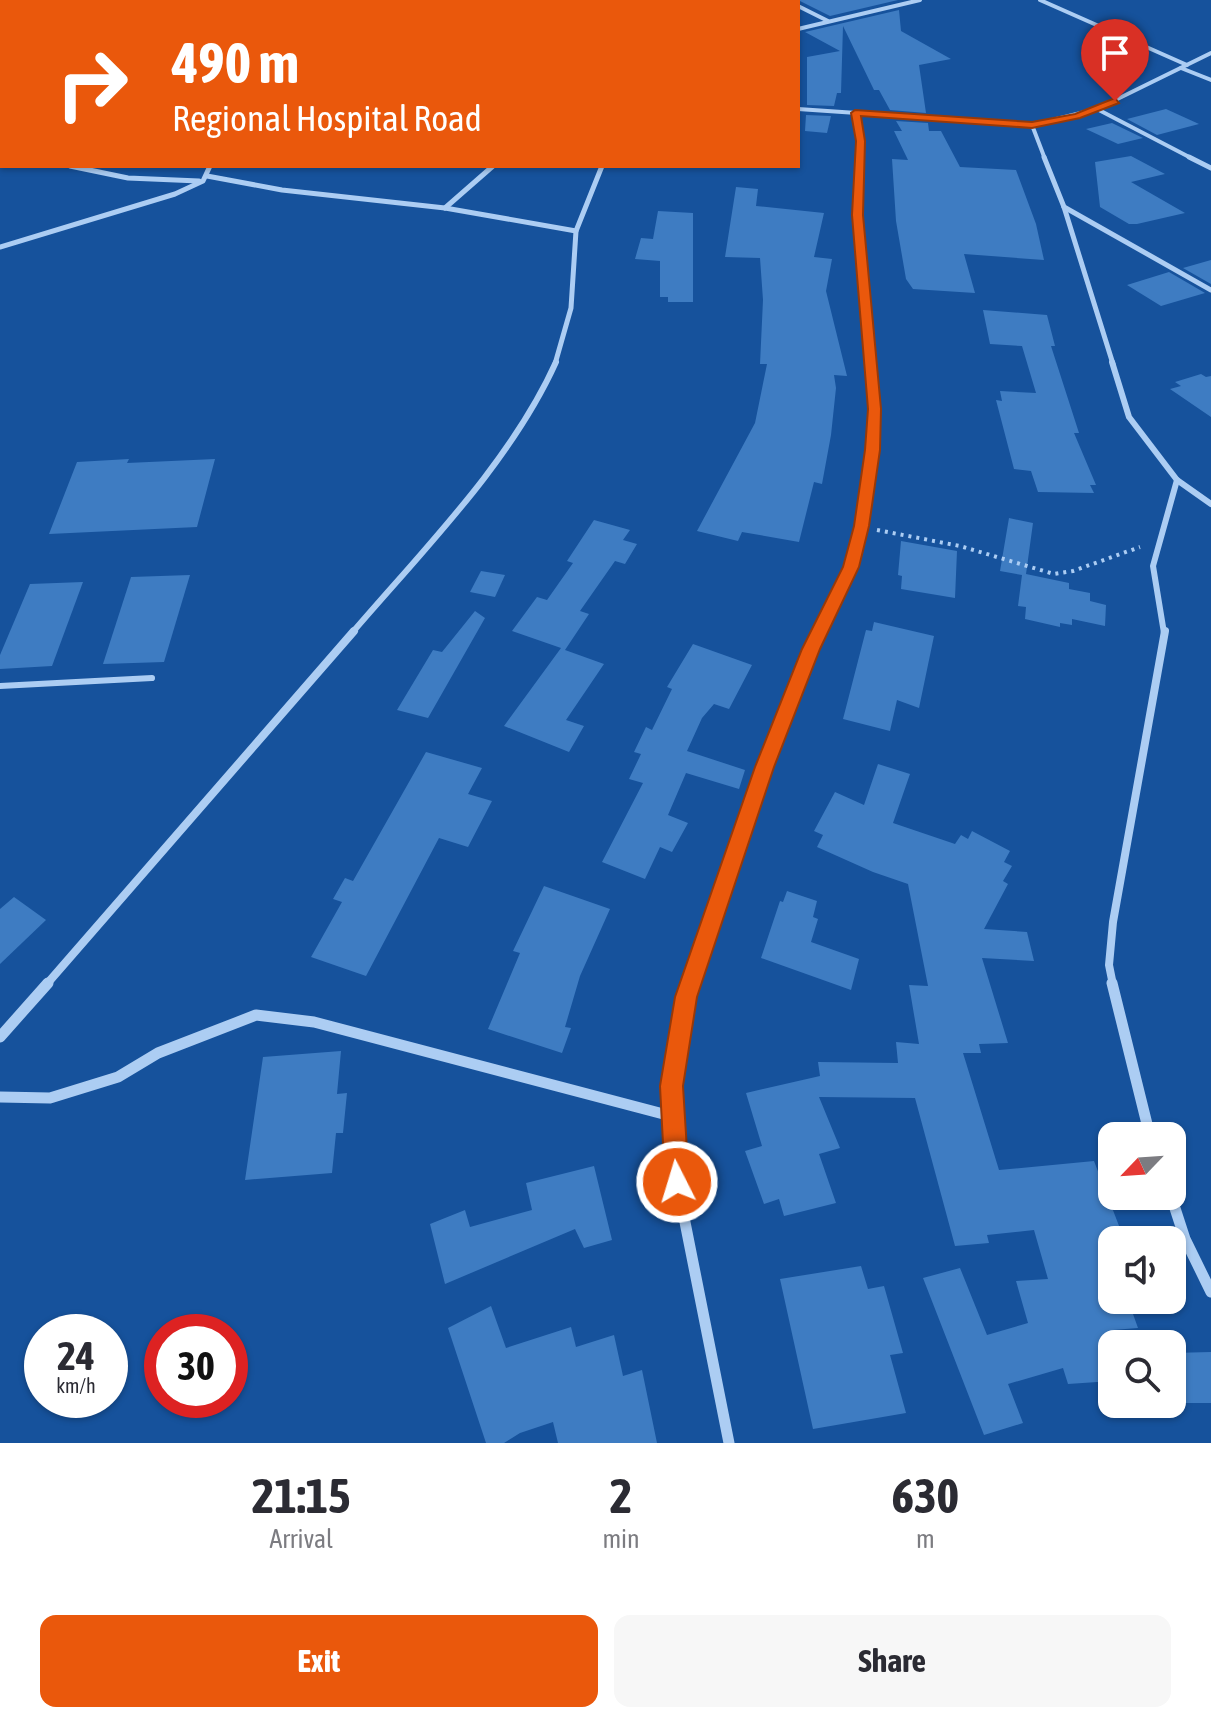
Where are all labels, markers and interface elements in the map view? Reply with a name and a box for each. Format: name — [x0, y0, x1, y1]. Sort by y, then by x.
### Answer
pin — [1081, 19, 1149, 101]
text: 490 m — [172, 31, 299, 95]
icon: arrive — [1093, 31, 1137, 75]
icon: right — [40, 32, 144, 136]
text: Regional Hospital Road — [172, 97, 482, 139]
north arrow — [1098, 1122, 1186, 1210]
map controls — [1098, 1122, 1186, 1418]
position arrow — [635, 1140, 719, 1224]
button: sound — [1098, 1226, 1186, 1314]
speed limit sign: 30 — [144, 1314, 248, 1418]
button: search — [1098, 1330, 1186, 1418]
text: 24 — [57, 1333, 95, 1378]
text: km/h — [56, 1374, 96, 1397]
text: 21:15 — [252, 1468, 351, 1523]
text: 2 — [610, 1468, 632, 1523]
text: 630 — [892, 1468, 959, 1523]
text: Arrival — [269, 1524, 333, 1554]
text: min — [602, 1524, 640, 1554]
text: m — [916, 1524, 935, 1554]
button: Exit — [40, 1615, 598, 1707]
button: Share — [614, 1615, 1171, 1707]

